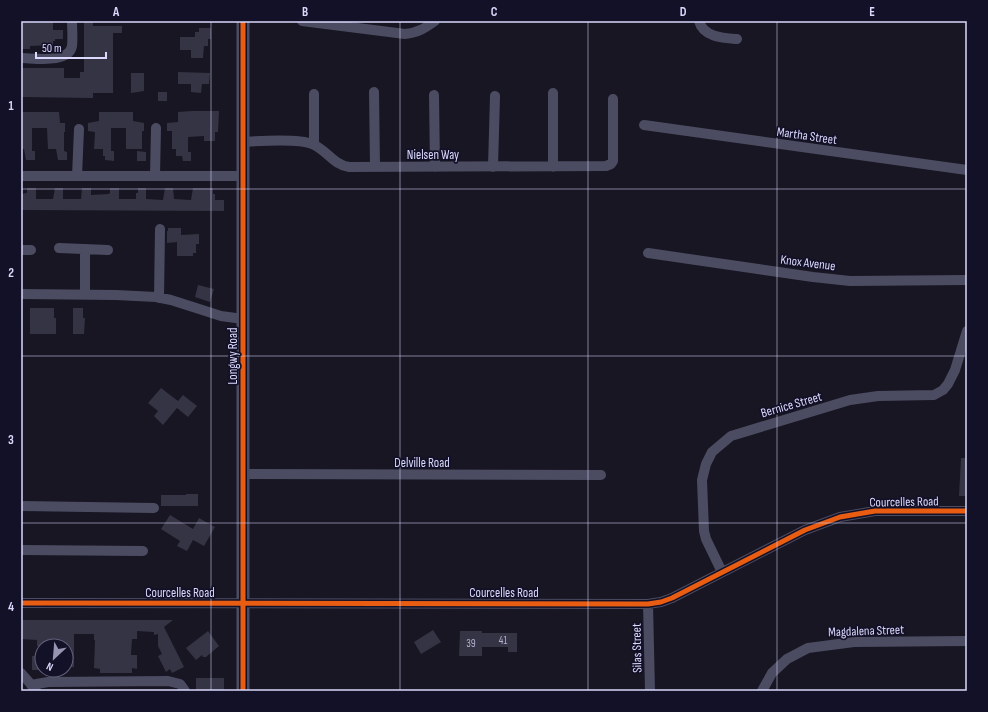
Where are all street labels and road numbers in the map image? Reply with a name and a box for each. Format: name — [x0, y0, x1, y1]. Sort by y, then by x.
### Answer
street label: Martha Street — [776, 124, 838, 148]
street label: Nielsen Way — [407, 147, 459, 163]
street label: Knox Avenue — [779, 252, 836, 274]
street label: Longwy Road — [225, 328, 241, 384]
street label: Bernice Street — [759, 389, 824, 421]
street label: Delville Road — [394, 455, 450, 471]
street label: Courcelles Road — [869, 493, 939, 511]
street label: Courcelles Road — [145, 585, 215, 601]
street label: Courcelles Road — [469, 585, 539, 601]
street label: Magdalena Street — [828, 622, 904, 640]
street label: Silas Street — [629, 623, 645, 673]

